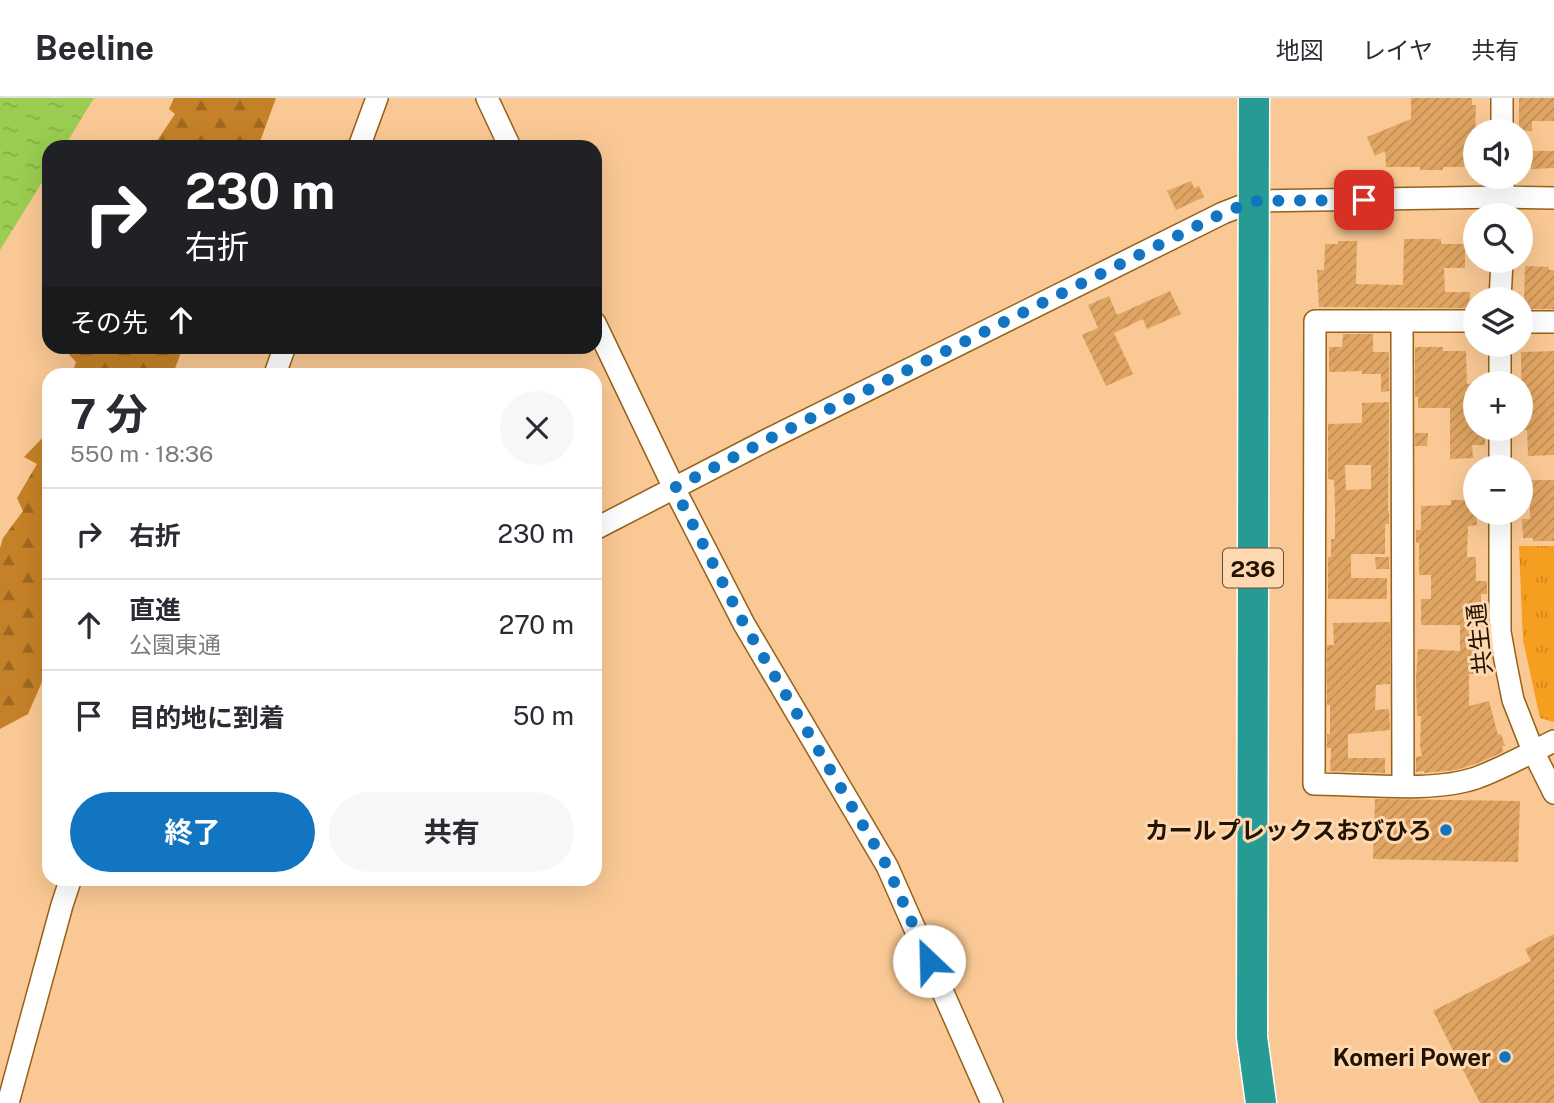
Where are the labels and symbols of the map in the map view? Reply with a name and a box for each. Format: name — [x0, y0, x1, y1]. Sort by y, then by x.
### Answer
pin — [1334, 170, 1394, 230]
road number: 236 — [1223, 548, 1283, 588]
street label: 共生通 — [1461, 602, 1497, 676]
place label: カールプレックスおびひろ — [1145, 816, 1432, 844]
marker: カールプレックスおびひろ — [1438, 822, 1454, 838]
position arrow — [892, 924, 966, 998]
place label: Komeri Power — [1333, 1043, 1491, 1071]
marker: Komeri Power — [1497, 1049, 1513, 1065]

